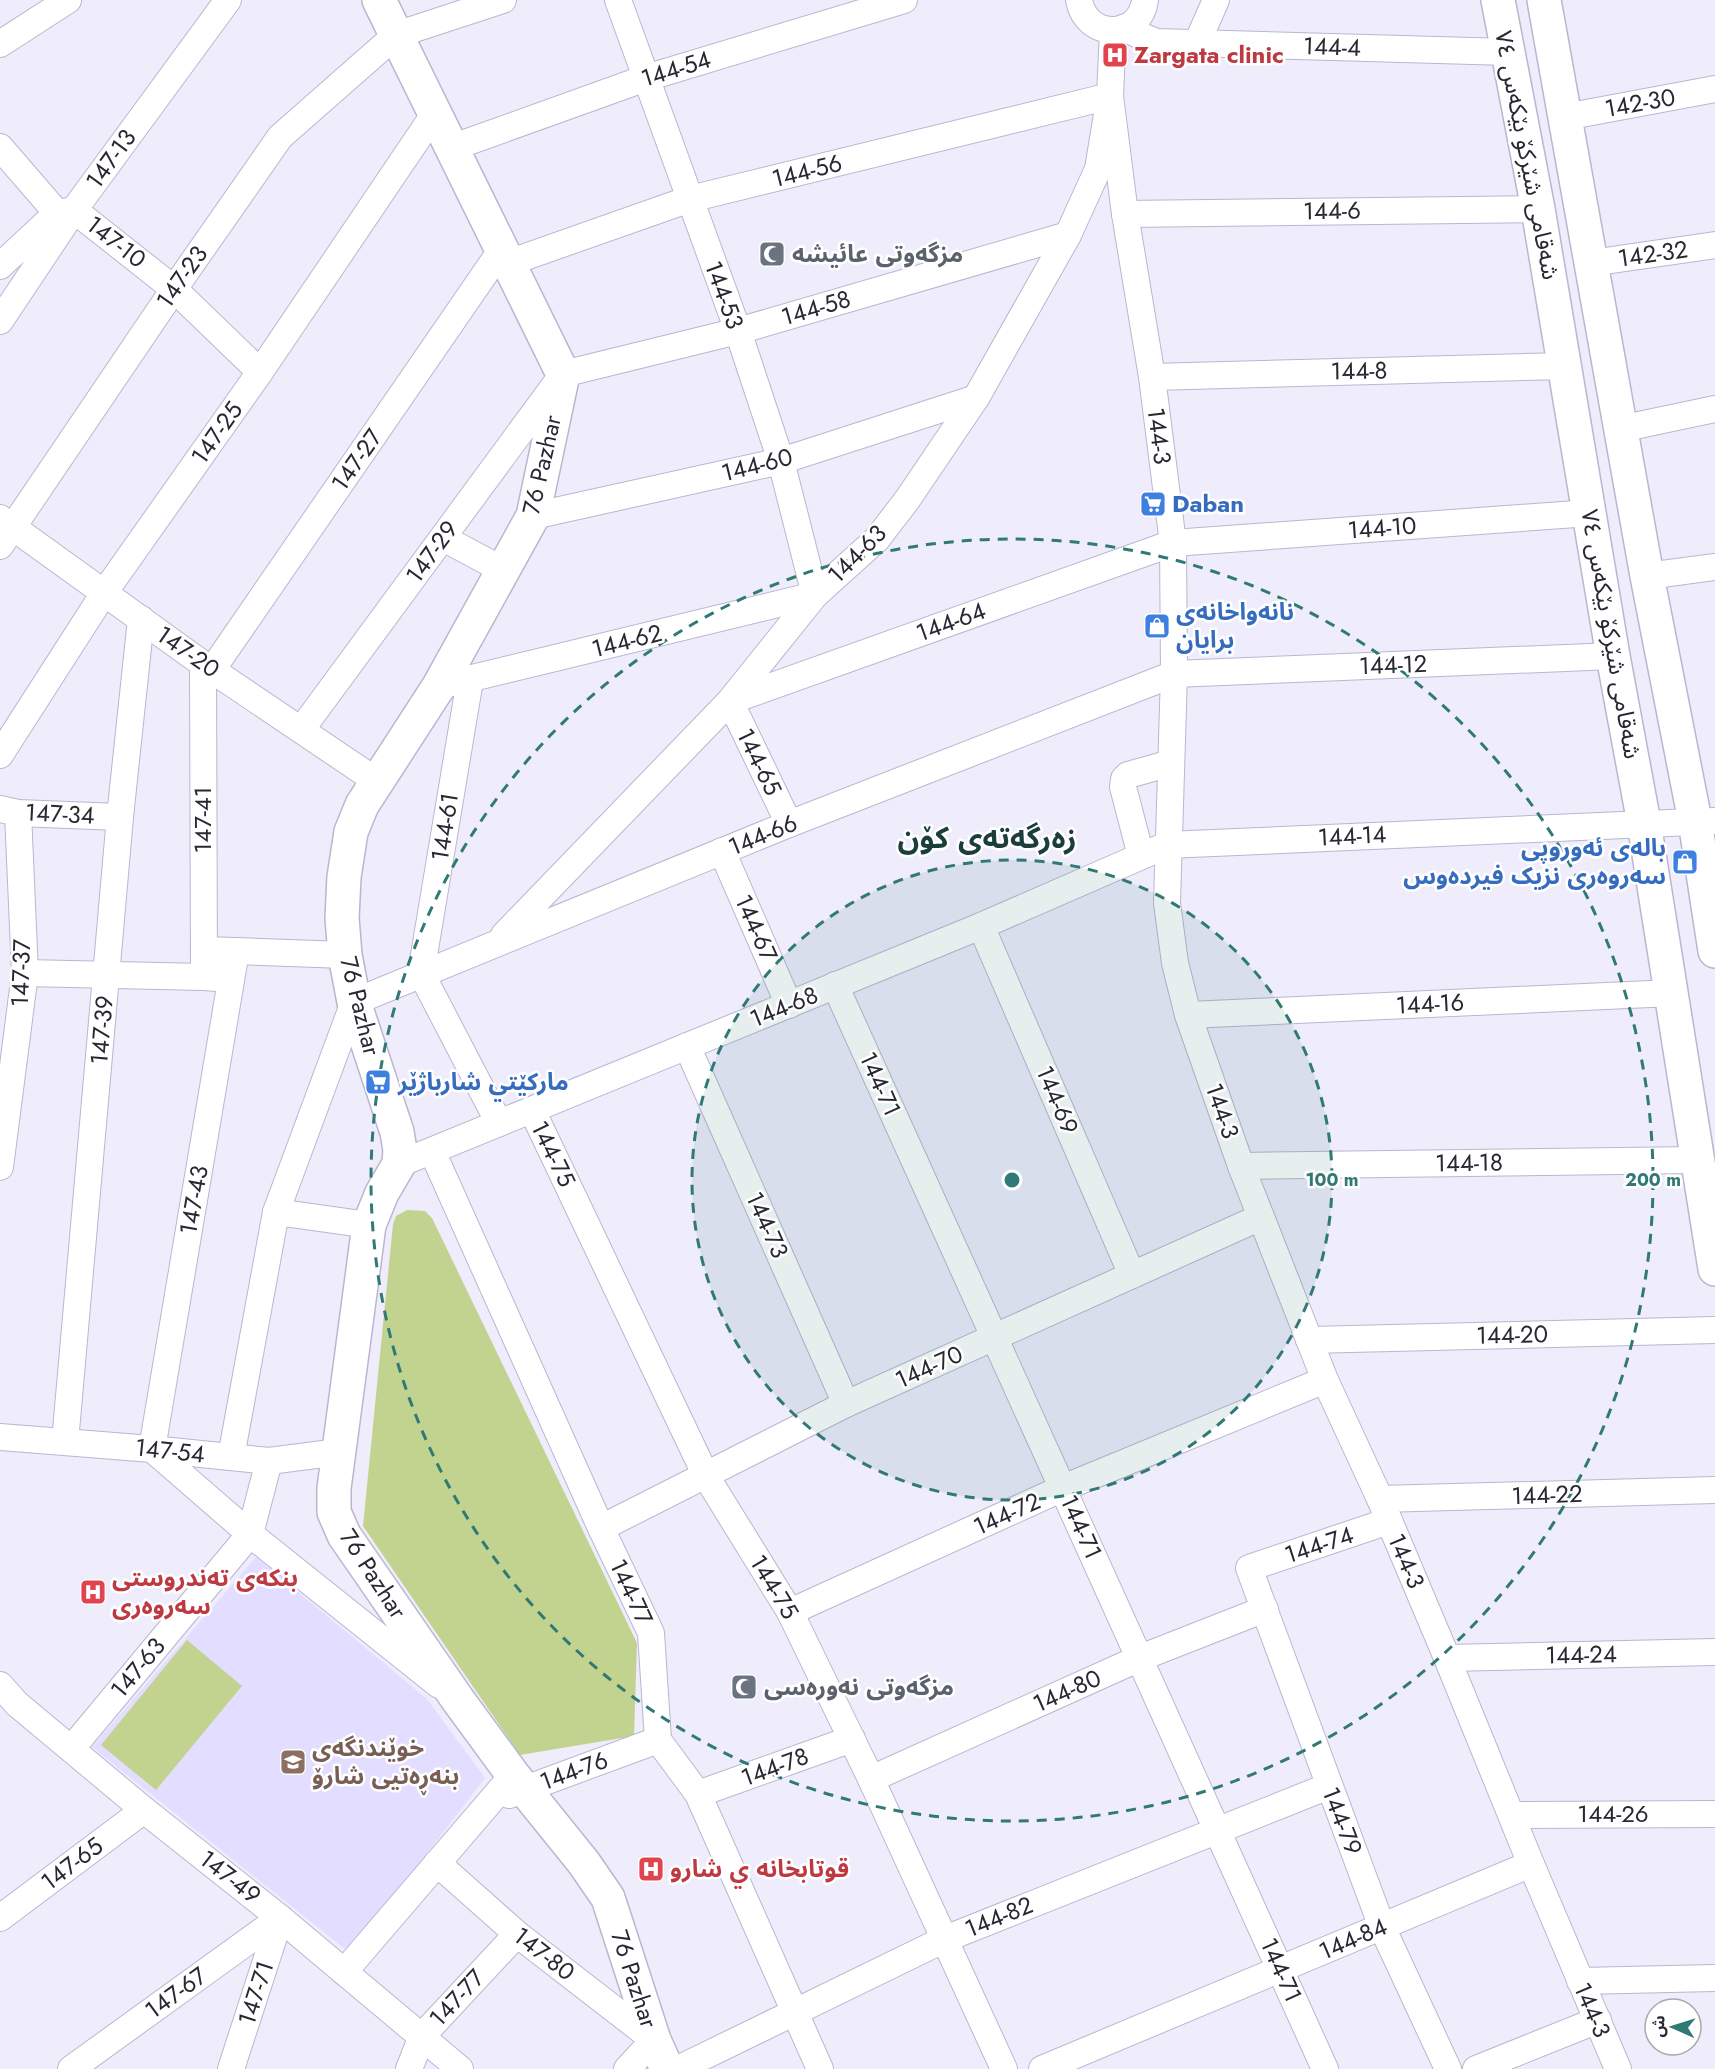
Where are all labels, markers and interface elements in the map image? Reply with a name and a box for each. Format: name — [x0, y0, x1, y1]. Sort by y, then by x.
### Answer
street label: شەقامی شێرکۆ بێکەس ٧٤ — [1486, 27, 1569, 283]
street label: 144-4 — [1303, 28, 1362, 65]
place label: Zargata clinic — [1134, 37, 1284, 72]
hospital icon: Zargata clinic — [1100, 40, 1130, 70]
street label: 144-54 — [637, 41, 715, 96]
street label: 142-30 — [1602, 79, 1678, 126]
street label: 147-13 — [77, 122, 144, 196]
street label: 144-56 — [768, 145, 846, 196]
street label: 144-6 — [1303, 192, 1361, 229]
street label: 147-10 — [79, 207, 154, 276]
street label: 142-32 — [1616, 231, 1690, 276]
place label: مزگەوتی عائیشە — [792, 236, 963, 271]
street label: 147-23 — [147, 238, 216, 315]
mosque icon: مزگەوتی عائیشە — [757, 239, 787, 269]
street label: 144-53 — [696, 256, 753, 334]
street label: 144-58 — [777, 281, 855, 334]
street label: 144-8 — [1330, 353, 1388, 388]
street label: 147-25 — [182, 394, 251, 471]
street label: 144-3 — [1139, 406, 1180, 466]
street label: 76 Pazhar — [513, 411, 570, 518]
street label: 147-27 — [323, 421, 391, 498]
street label: 144-60 — [718, 439, 796, 490]
place label: Daban — [1172, 486, 1244, 521]
supermarket icon: Daban — [1138, 489, 1168, 519]
street label: شەقامی شێرکۆ بێکەس ٧٤ — [1572, 506, 1651, 762]
street label: 144-10 — [1346, 508, 1418, 547]
street label: 147-29 — [397, 513, 466, 590]
street label: 144-63 — [819, 516, 894, 591]
street label: 144-64 — [911, 593, 990, 650]
place label: نانەواخانەی برایان — [1176, 594, 1294, 657]
shop icon: نانەواخانەی برایان — [1142, 611, 1172, 641]
street label: 144-62 — [588, 615, 666, 666]
street label: 147-20 — [149, 617, 227, 686]
street label: 144-12 — [1358, 646, 1428, 683]
street label: 144-65 — [728, 722, 791, 801]
street label: 147-41 — [185, 786, 220, 854]
street label: 144-61 — [422, 790, 467, 863]
street label: 147-34 — [24, 794, 96, 833]
street label: 144-66 — [723, 805, 803, 864]
district label: زەرگەتەی کۆن — [897, 816, 1077, 859]
street label: 144-14 — [1317, 816, 1387, 855]
place label: بالەی ئەوروپی سەروەری نزیک فیردەوس — [1403, 830, 1666, 893]
shop icon: بالەی ئەوروپی سەروەری نزیک فیردەوس — [1670, 847, 1700, 877]
street label: 144-67 — [726, 889, 787, 967]
street label: 147-37 — [2, 938, 39, 1007]
street label: 76 Pazhar — [331, 953, 390, 1060]
street label: 144-68 — [744, 977, 823, 1036]
street label: 144-16 — [1395, 984, 1465, 1023]
street label: 147-39 — [81, 994, 122, 1066]
street label: 144-71 — [851, 1046, 910, 1122]
street label: 144-69 — [1027, 1060, 1088, 1140]
place label: مارکێتي شارباژێر — [397, 1064, 569, 1102]
supermarket icon: مارکێتي شارباژێر — [363, 1067, 393, 1097]
street label: 144-3 — [1197, 1078, 1248, 1143]
street label: 144-75 — [522, 1115, 585, 1193]
street label: 144-18 — [1435, 1144, 1503, 1181]
street label: 147-43 — [170, 1163, 217, 1237]
text: 100 m — [1305, 1167, 1359, 1193]
text: 200 m — [1625, 1167, 1681, 1193]
centre of rings — [1002, 1170, 1022, 1190]
street label: 144-73 — [737, 1186, 798, 1264]
street label: 144-20 — [1476, 1316, 1548, 1353]
street label: 144-70 — [889, 1336, 968, 1397]
street label: 147-54 — [133, 1429, 207, 1472]
street label: 144-22 — [1511, 1476, 1583, 1513]
street label: 144-72 — [968, 1483, 1046, 1544]
street label: 144-71 — [1052, 1489, 1111, 1565]
street label: 144-74 — [1280, 1517, 1358, 1572]
street label: 76 Pazhar — [331, 1522, 416, 1626]
street label: 144-3 — [1379, 1528, 1434, 1594]
street label: 144-75 — [741, 1548, 807, 1626]
street label: 144-77 — [601, 1553, 662, 1631]
place label: بنکەی تەندروستی سەروەری — [112, 1560, 298, 1623]
hospital icon: بنکەی تەندروستی سەروەری — [78, 1577, 108, 1607]
street label: 147-63 — [102, 1630, 173, 1705]
street label: 144-24 — [1545, 1636, 1617, 1673]
street label: 144-80 — [1027, 1660, 1106, 1721]
place label: مزگەوتی نەورەسی — [764, 1669, 954, 1704]
mosque icon: مزگەوتی نەورەسی — [729, 1672, 759, 1702]
place label: خوێندنگەی بنەڕەتیی شارۆ — [312, 1730, 459, 1796]
street label: 144-78 — [736, 1738, 813, 1795]
street label: 144-76 — [535, 1742, 613, 1799]
school or university icon: خوێندنگەی بنەڕەتیی شارۆ — [278, 1747, 308, 1777]
street label: 144-79 — [1314, 1782, 1371, 1860]
street label: 144-26 — [1577, 1796, 1649, 1831]
street label: 147-65 — [33, 1829, 110, 1899]
street label: 147-49 — [192, 1841, 269, 1912]
place label: قوتابخانه ي شارو — [670, 1851, 849, 1889]
hospital icon: قوتابخانه ي شارو — [636, 1854, 666, 1884]
street label: 144-82 — [960, 1887, 1038, 1946]
street label: 144-84 — [1313, 1909, 1392, 1969]
street label: 147-80 — [506, 1918, 583, 1989]
street label: 76 Pazhar — [602, 1925, 667, 2033]
street label: 144-71 — [1252, 1932, 1311, 2008]
street label: 147-71 — [229, 1956, 282, 2030]
street label: 147-67 — [138, 1958, 214, 2027]
street label: 147-77 — [421, 1961, 493, 2034]
street label: 144-3 — [1565, 1977, 1620, 2043]
north arrow — [1643, 1997, 1703, 2057]
text: ش — [1646, 2015, 1671, 2038]

